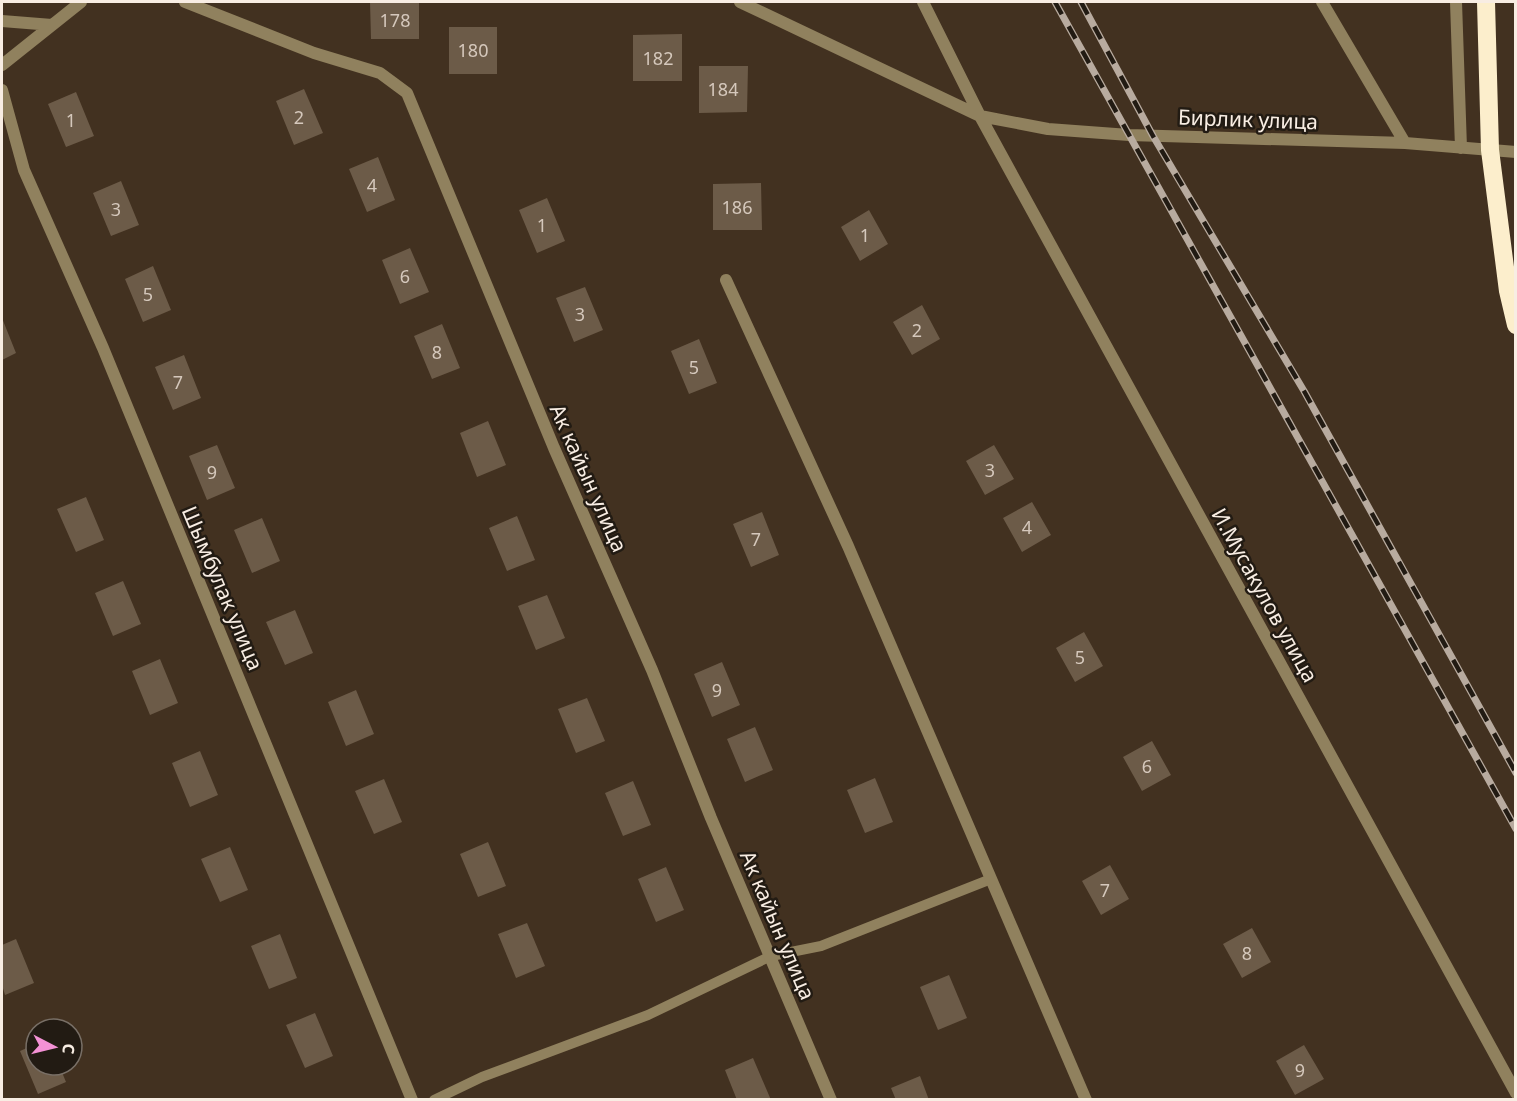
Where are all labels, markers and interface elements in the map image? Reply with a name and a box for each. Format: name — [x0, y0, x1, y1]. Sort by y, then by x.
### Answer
house number: 178 — [380, 8, 410, 32]
house number: 180 — [458, 38, 488, 62]
house number: 182 — [643, 46, 673, 70]
house number: 184 — [708, 77, 738, 101]
street label: Бирлик улица — [1177, 103, 1319, 135]
house number: 2 — [294, 105, 304, 129]
house number: 1 — [66, 108, 76, 132]
house number: 4 — [367, 173, 377, 197]
house number: 186 — [722, 195, 752, 219]
house number: 3 — [111, 197, 121, 221]
house number: 1 — [537, 213, 547, 237]
house number: 1 — [860, 223, 870, 247]
house number: 6 — [400, 264, 410, 288]
house number: 5 — [143, 282, 153, 306]
house number: 3 — [575, 302, 585, 326]
house number: 2 — [912, 318, 922, 342]
house number: 8 — [432, 340, 442, 364]
house number: 5 — [689, 355, 699, 379]
house number: 7 — [173, 370, 183, 394]
street label: Ак кайын улица — [544, 400, 634, 556]
house number: 3 — [985, 458, 995, 482]
house number: 9 — [207, 460, 217, 484]
street label: Шымбулак улица — [176, 502, 270, 674]
street label: И.Мусакулов улица — [1205, 503, 1325, 687]
house number: 4 — [1022, 515, 1032, 539]
house number: 7 — [751, 527, 761, 551]
house number: 5 — [1075, 645, 1085, 669]
house number: 9 — [712, 678, 722, 702]
house number: 6 — [1142, 754, 1152, 778]
street label: Ак кайын улица — [734, 846, 822, 1004]
house number: 7 — [1100, 878, 1110, 902]
house number: 8 — [1242, 941, 1252, 965]
north arrow — [24, 1017, 84, 1077]
text: С — [57, 1042, 80, 1055]
house number: 9 — [1295, 1058, 1305, 1082]

